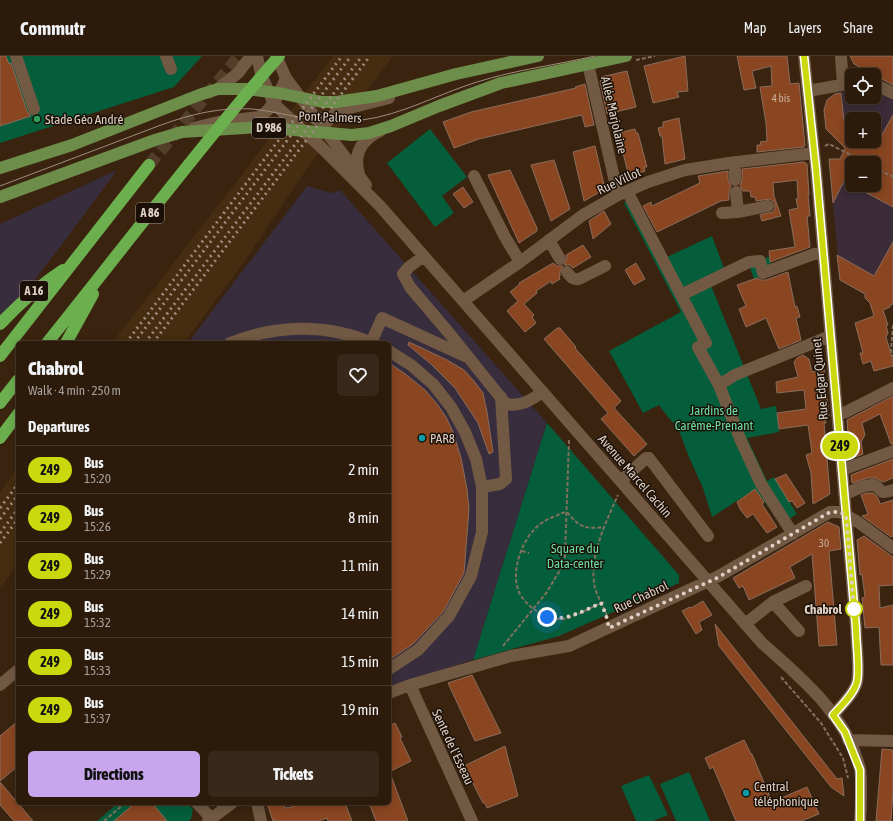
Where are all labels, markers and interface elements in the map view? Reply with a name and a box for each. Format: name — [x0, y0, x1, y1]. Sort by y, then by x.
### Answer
text: Commutr — [20, 17, 85, 39]
text: Map — [744, 20, 766, 36]
text: Layers — [788, 20, 821, 36]
text: Share — [843, 20, 873, 36]
map controls — [845, 68, 881, 192]
button: locate — [845, 68, 881, 104]
street label: Allée Marjolaine — [598, 75, 630, 155]
house number: 4 bis — [772, 92, 790, 104]
street label: Pont Palmers — [298, 108, 362, 126]
place label: Stade Géo André — [45, 112, 123, 127]
button: + — [845, 112, 881, 148]
marker: Stade Géo André — [32, 114, 42, 124]
road number: D 986 — [252, 118, 286, 138]
button: − — [845, 156, 881, 192]
street label: Rue Villot — [595, 164, 643, 198]
road number: A 86 — [136, 203, 164, 223]
road number: A 16 — [20, 281, 48, 301]
street label: Rue Edgar Quinet — [809, 337, 831, 420]
button: heart — [337, 354, 379, 396]
text: Chabrol — [28, 357, 83, 379]
text: Walk · 4 min · 250 m — [28, 383, 121, 398]
park label: Jardins de Carême-Prenant — [675, 403, 754, 433]
text: Departures — [28, 418, 90, 435]
place label: PAR8 — [430, 431, 455, 446]
street label: Avenue Marcel Cachin — [595, 432, 675, 520]
marker: PAR8 — [417, 433, 427, 443]
line badge: 249 — [817, 433, 863, 459]
text: 249 — [830, 438, 850, 454]
text: Bus — [84, 454, 104, 471]
text: 2 min — [348, 461, 379, 478]
text: 249 — [40, 462, 60, 478]
text: 15:20 — [84, 471, 111, 486]
text: Bus — [84, 502, 104, 519]
text: 8 min — [348, 509, 379, 526]
text: 249 — [40, 510, 60, 526]
text: 15:26 — [84, 519, 111, 534]
house number: 30 — [819, 537, 829, 549]
park label: Square du Data-center — [547, 541, 604, 571]
text: Bus — [84, 550, 104, 567]
text: 11 min — [341, 557, 379, 574]
text: 249 — [40, 558, 60, 574]
text: 15:29 — [84, 567, 111, 582]
street label: Rue Chabrol — [611, 578, 671, 616]
text: Bus — [84, 598, 104, 615]
marker: Chabrol — [845, 600, 863, 618]
place label: Chabrol — [804, 602, 843, 617]
text: 14 min — [341, 605, 379, 622]
text: 249 — [40, 606, 60, 622]
your location — [537, 607, 557, 627]
text: 15:32 — [84, 615, 111, 630]
text: Bus — [84, 646, 104, 663]
text: 15 min — [341, 653, 379, 670]
text: 249 — [40, 654, 60, 670]
text: 15:33 — [84, 663, 111, 678]
text: Bus — [84, 694, 104, 711]
text: 19 min — [341, 701, 379, 718]
text: 249 — [40, 702, 60, 718]
street label: Sente de l'Esseau — [429, 707, 477, 787]
text: 15:37 — [84, 711, 111, 726]
button: Directions — [28, 751, 200, 797]
button: Tickets — [208, 751, 379, 797]
place label: Central téléphonique — [754, 779, 819, 809]
marker: Central téléphonique — [741, 788, 751, 798]

